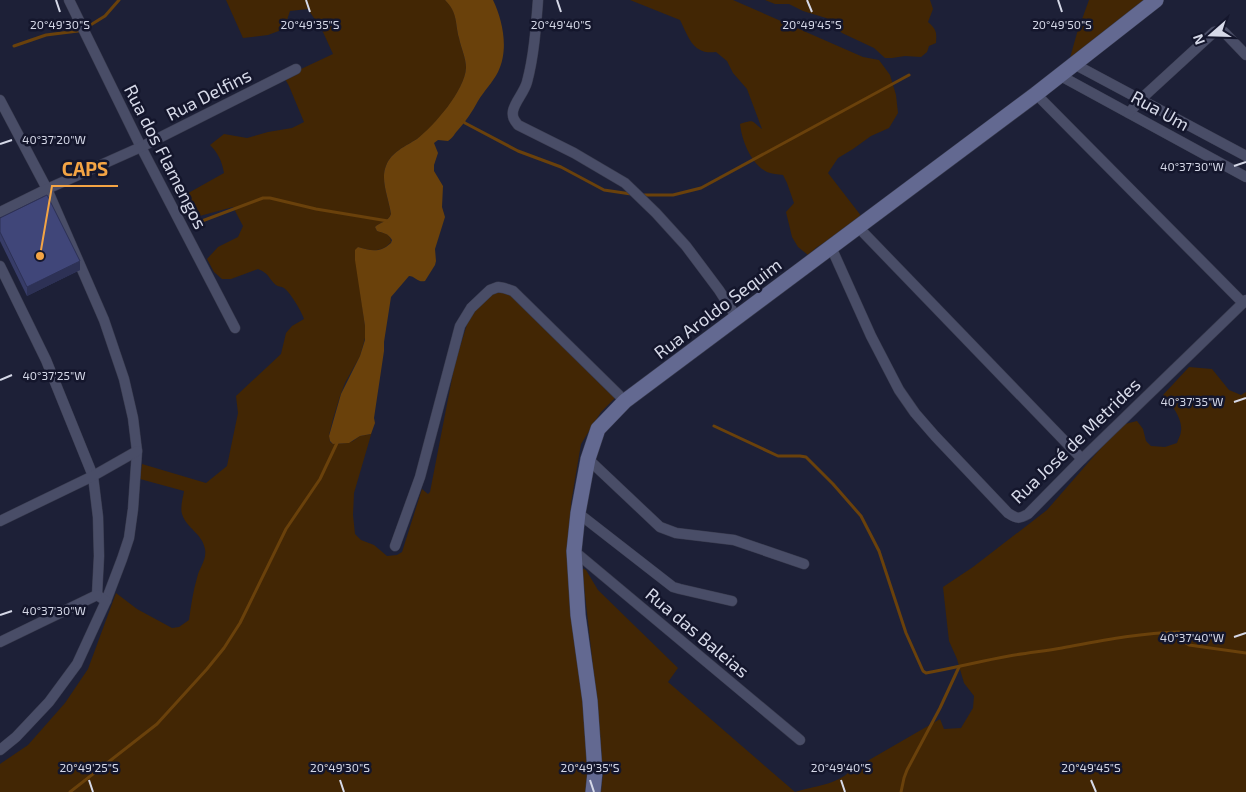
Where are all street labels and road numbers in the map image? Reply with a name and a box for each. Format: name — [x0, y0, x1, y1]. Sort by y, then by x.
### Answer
street label: Rua Delfins — [162, 63, 255, 125]
street label: Rua dos Flamengos — [120, 81, 212, 232]
street label: Rua Um — [1128, 85, 1193, 135]
street label: Rua Aroldo Sequim — [649, 253, 785, 363]
street label: Rua José de Metrides — [1006, 373, 1145, 508]
street label: Rua das Baleias — [641, 583, 754, 682]

